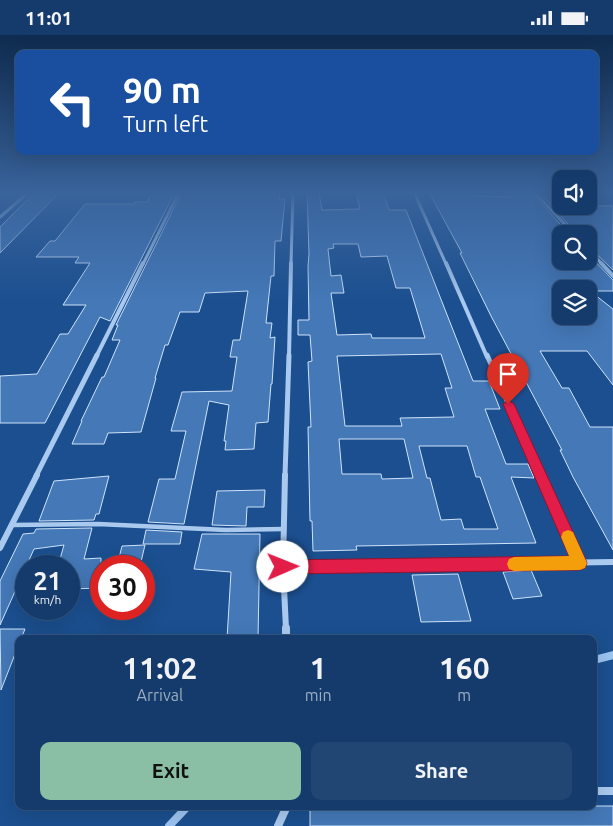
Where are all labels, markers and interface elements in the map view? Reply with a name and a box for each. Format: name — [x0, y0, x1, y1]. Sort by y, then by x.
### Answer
text: 11:01 — [25, 7, 73, 29]
icon: left — [40, 70, 105, 135]
text: 90 m — [123, 70, 201, 110]
text: Turn left — [123, 111, 208, 136]
map controls — [552, 170, 597, 325]
button: sound — [552, 170, 597, 215]
button: search — [552, 225, 597, 270]
button: layers — [552, 280, 597, 325]
pin — [487, 353, 529, 404]
icon: arrive — [494, 360, 522, 388]
position arrow — [256, 540, 308, 592]
speed limit sign: 30 — [90, 555, 155, 620]
text: 21 — [33, 567, 62, 595]
text: km/h — [34, 593, 61, 606]
text: 11:02 — [122, 651, 197, 685]
text: 1 — [310, 651, 327, 685]
text: 160 — [439, 651, 490, 685]
text: Arrival — [137, 686, 183, 704]
text: min — [305, 686, 332, 704]
text: m — [457, 686, 471, 704]
button: Exit — [40, 742, 301, 800]
button: Share — [311, 742, 572, 800]

